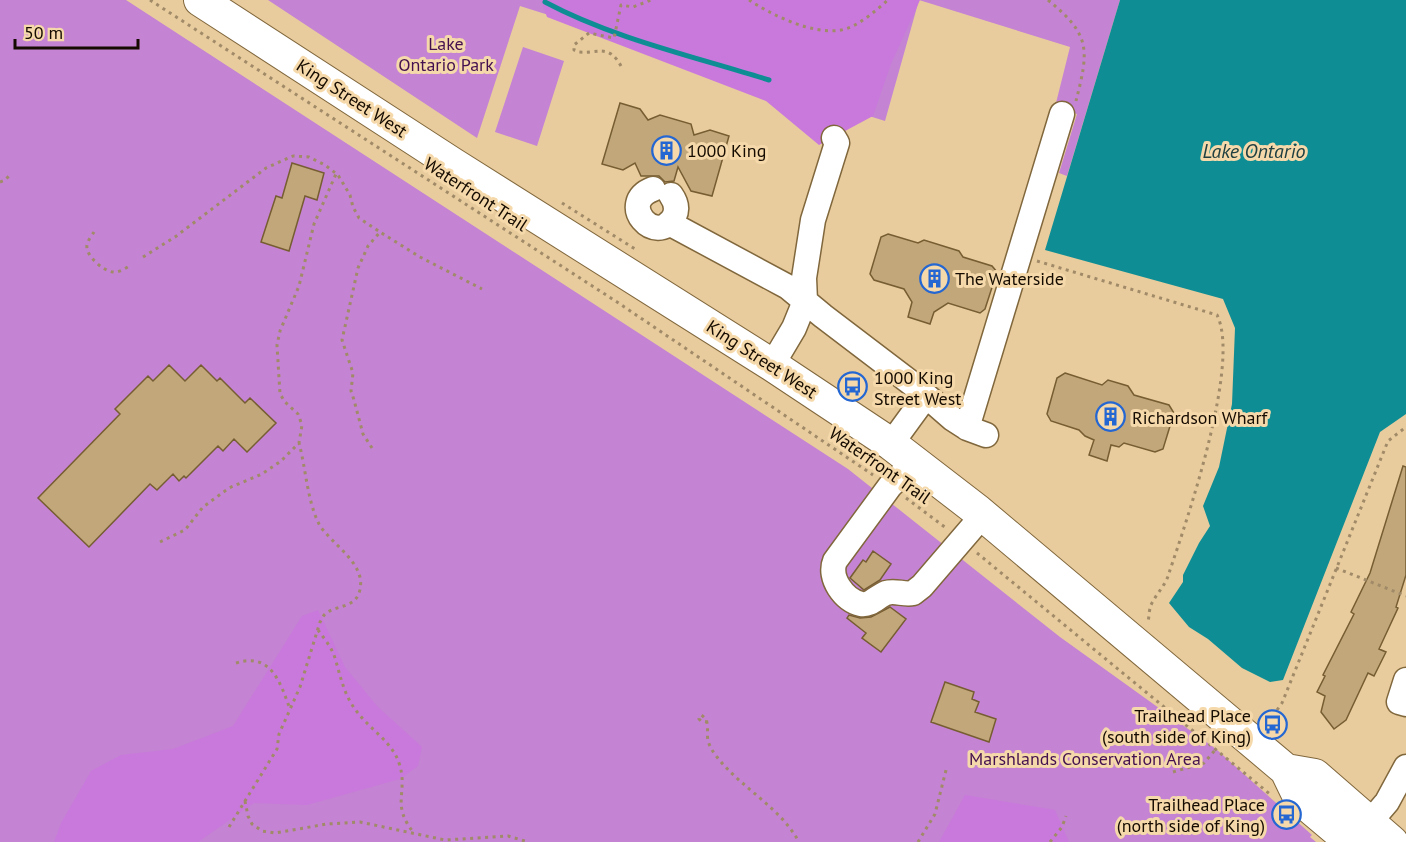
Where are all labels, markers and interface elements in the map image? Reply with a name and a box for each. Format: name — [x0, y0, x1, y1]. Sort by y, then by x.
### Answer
scale bar — [15, 12, 138, 50]
text: 50 m — [24, 21, 63, 44]
park label: Lake Ontario Park — [398, 32, 494, 76]
street label: King Street West — [292, 54, 412, 142]
building icon: 1000 King — [650, 134, 682, 166]
water label: Lake Ontario — [1202, 138, 1306, 164]
place label: 1000 King — [687, 139, 766, 162]
street label: Waterfront Trail — [420, 152, 533, 237]
building icon: The Waterside — [918, 262, 950, 294]
place label: The Waterside — [955, 267, 1064, 290]
street label: King Street West — [702, 315, 822, 403]
place label: 1000 King Street West — [874, 366, 961, 410]
bus stop icon: 1000 King Street West — [837, 371, 869, 403]
building icon: Richardson Wharf — [1095, 401, 1127, 433]
place label: Richardson Wharf — [1132, 406, 1269, 429]
street label: Waterfront Trail — [825, 421, 936, 509]
place label: Trailhead Place (south side of King) — [1102, 704, 1251, 748]
bus stop icon: Trailhead Place (south side of King) — [1256, 709, 1288, 741]
park label: Marshlands Conservation Area — [969, 747, 1201, 770]
place label: Trailhead Place (north side of King) — [1117, 793, 1265, 837]
bus stop icon: Trailhead Place (north side of King) — [1270, 798, 1302, 830]

